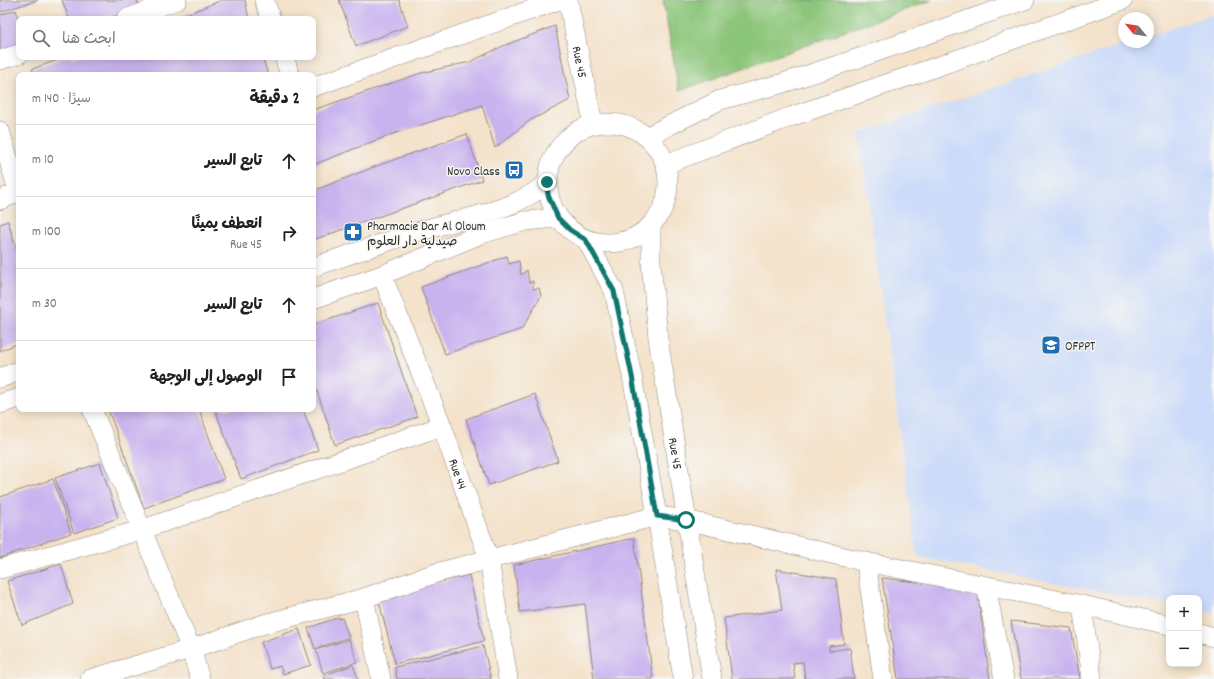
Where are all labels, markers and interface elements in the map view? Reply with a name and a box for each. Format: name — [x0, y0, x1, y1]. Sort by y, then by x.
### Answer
north arrow — [1118, 12, 1154, 48]
search box — [16, 16, 316, 60]
icon: search — [30, 27, 52, 49]
text: ابحث هنا — [62, 29, 116, 51]
street label: Rue 45 — [566, 45, 591, 80]
text: 2 دقيقة — [249, 88, 300, 112]
text: سيرًا · 140 m — [32, 90, 91, 109]
icon: ahead — [278, 150, 300, 172]
text: 10 m — [32, 151, 54, 170]
text: تابع السير — [205, 151, 262, 173]
bus stop icon: Novo Class — [503, 159, 525, 181]
place label: Novo Class — [447, 163, 500, 182]
route end — [538, 173, 556, 191]
text: انعطف يمينًا — [192, 214, 262, 236]
place label: Pharmacie Dar Al Oloum صيدلية دار العلوم — [367, 218, 486, 252]
pharmacy icon: Pharmacie Dar Al Oloum صيدلية دار العلوم — [342, 221, 364, 243]
icon: right — [278, 222, 300, 244]
text: 100 m — [32, 223, 61, 242]
text: Rue 45 — [230, 236, 262, 255]
icon: ahead — [278, 294, 300, 316]
text: 30 m — [32, 295, 57, 314]
text: تابع السير — [205, 295, 262, 317]
school or university icon: OFPPT — [1040, 334, 1062, 356]
place label: OFPPT — [1065, 338, 1095, 357]
icon: arrive — [278, 366, 300, 388]
text: الوصول إلى الوجهة — [150, 367, 262, 389]
street label: Rue 45 — [662, 436, 686, 471]
street label: Rue 44 — [442, 456, 471, 492]
route start — [677, 511, 695, 529]
map controls — [1166, 595, 1202, 667]
button: + — [1166, 595, 1202, 631]
button: − — [1166, 631, 1202, 667]

